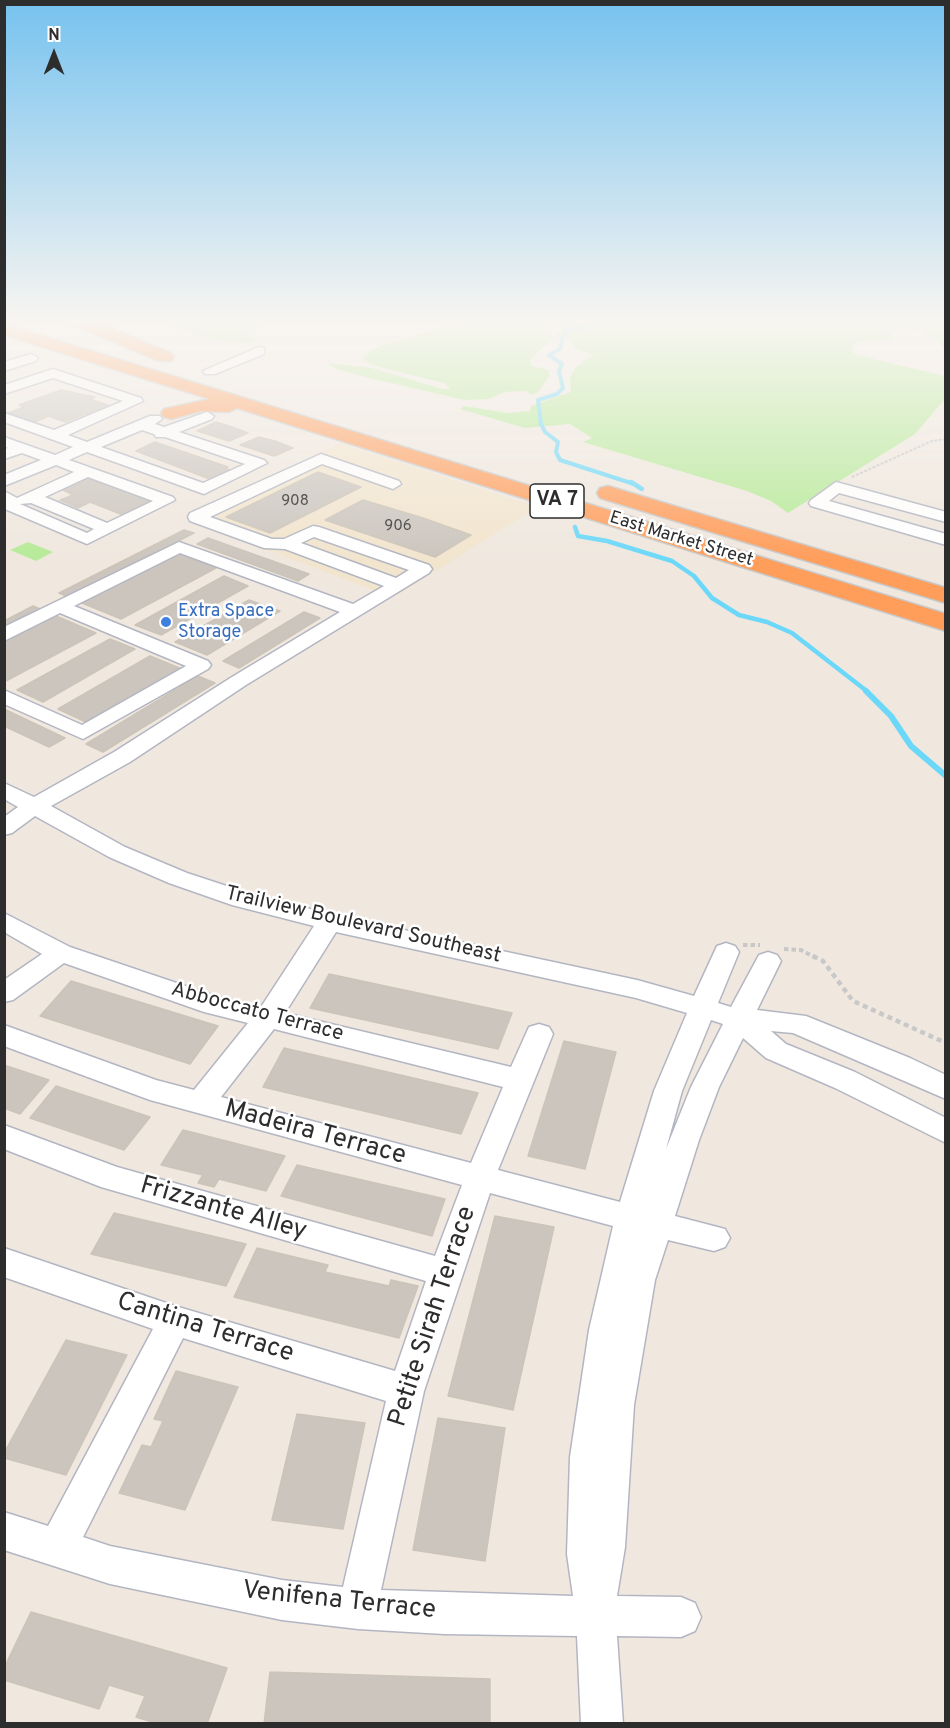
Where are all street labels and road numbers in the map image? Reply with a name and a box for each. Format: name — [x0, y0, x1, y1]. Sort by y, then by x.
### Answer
road number: VA 7 — [530, 484, 584, 518]
street label: East Market Street — [607, 508, 755, 572]
street label: Trailview Boulevard Southeast — [223, 882, 503, 970]
street label: Abboccato Terrace — [168, 978, 346, 1048]
street label: Madeira Terrace — [221, 1095, 409, 1173]
street label: Frizzante Alley — [136, 1171, 310, 1249]
street label: Petite Sirah Terrace — [384, 1203, 484, 1431]
street label: Cantina Terrace — [113, 1287, 297, 1371]
street label: Venifena Terrace — [241, 1576, 437, 1628]

